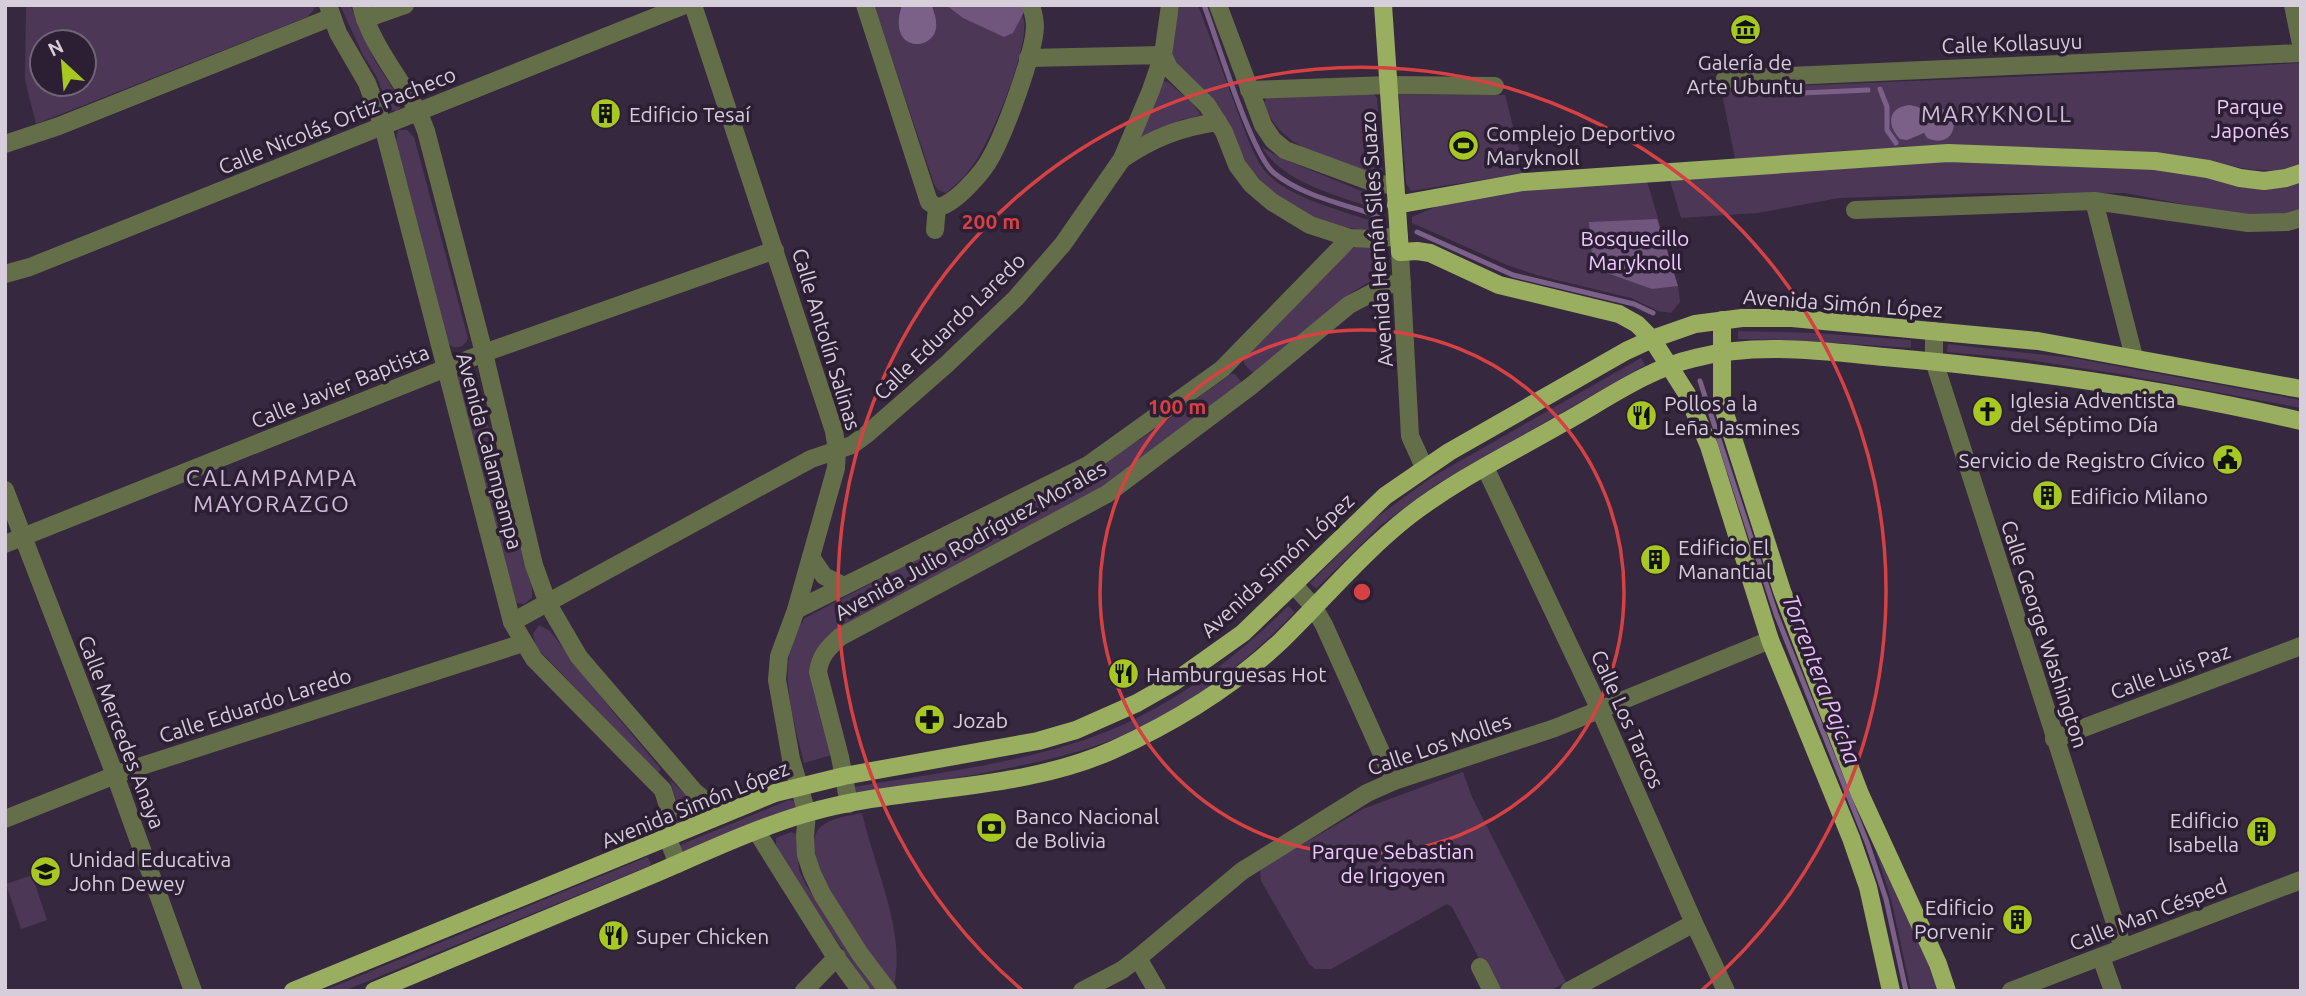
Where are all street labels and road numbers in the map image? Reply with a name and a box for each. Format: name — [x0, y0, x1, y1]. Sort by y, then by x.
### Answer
street label: Calle Kollasuyu — [1941, 29, 2083, 57]
street label: Calle Nicolás Ortiz Pacheco — [215, 61, 459, 179]
street label: Avenida Hernán Siles Suazo — [1355, 110, 1397, 368]
street label: Calle Antolín Salinas — [788, 245, 866, 433]
street label: Calle Eduardo Laredo — [868, 248, 1030, 404]
street label: Avenida Simón López — [1742, 284, 1944, 322]
street label: Calle Javier Baptista — [248, 339, 432, 433]
street label: Avenida Calampampa — [452, 350, 528, 552]
street label: Avenida Julio Rodríguez Morales — [830, 455, 1110, 625]
street label: Avenida Simón López — [1196, 488, 1358, 642]
street label: Calle George Washington — [1997, 517, 2093, 751]
street label: Calle Mercedes Anaya — [74, 632, 170, 832]
street label: Calle Luis Paz — [2107, 638, 2233, 704]
street label: Calle Los Tarcos — [1587, 646, 1669, 792]
street label: Calle Eduardo Laredo — [156, 663, 354, 747]
street label: Calle Los Molles — [1364, 708, 1514, 780]
street label: Avenida Simón López — [598, 755, 792, 853]
street label: Calle Man Césped — [2066, 873, 2230, 955]

